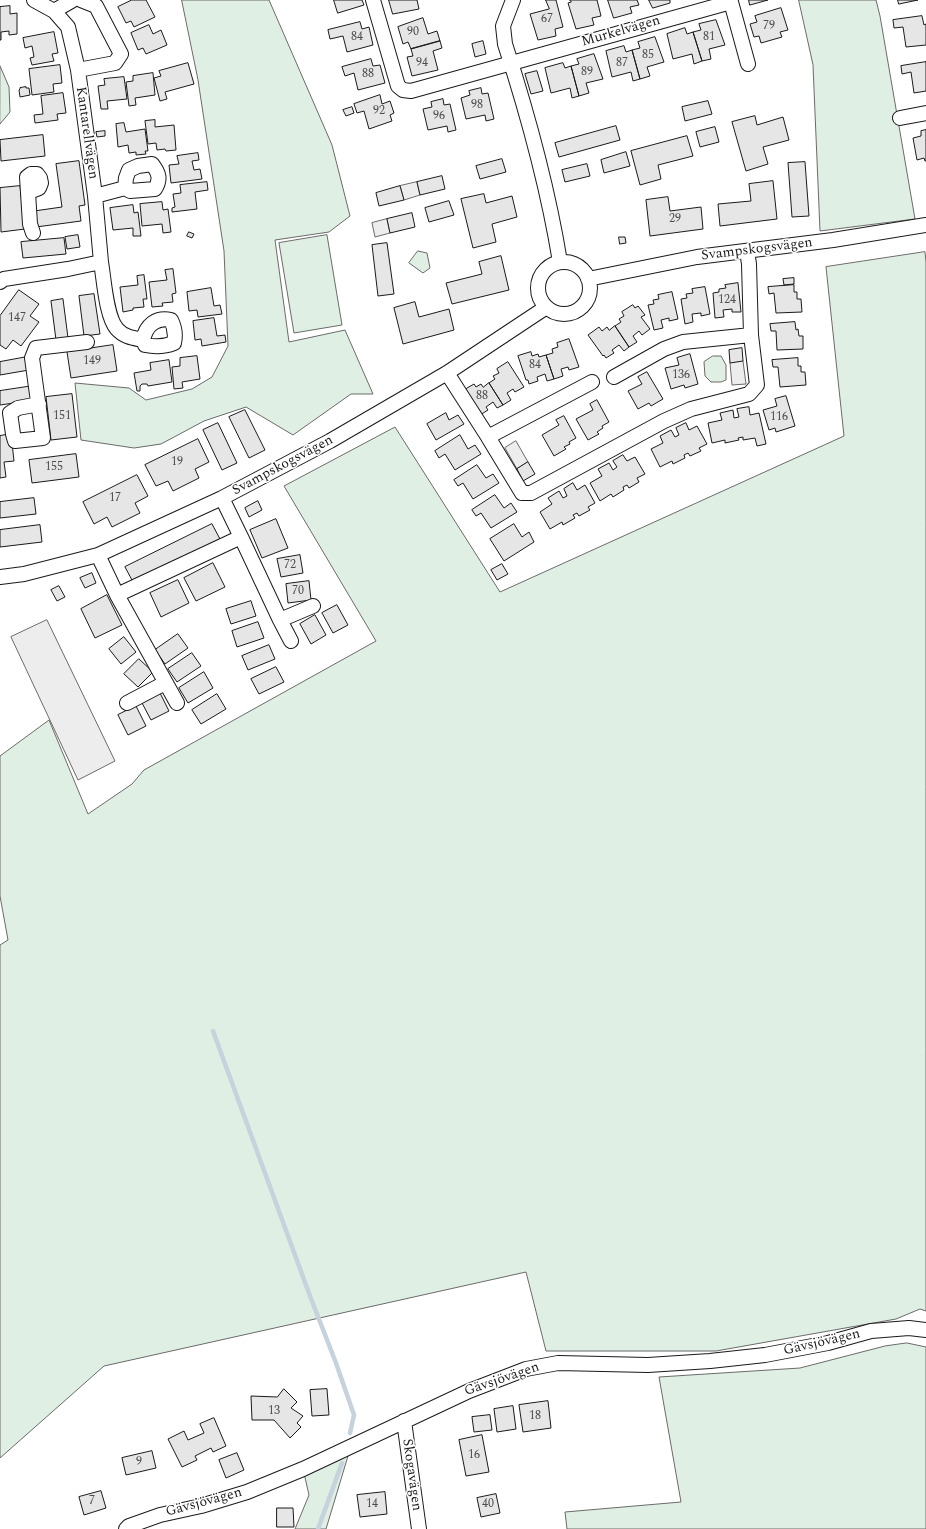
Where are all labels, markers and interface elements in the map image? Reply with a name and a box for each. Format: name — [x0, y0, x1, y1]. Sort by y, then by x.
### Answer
house number: 67 — [541, 13, 553, 27]
street label: Murkelvägen — [580, 13, 662, 51]
house number: 79 — [763, 20, 775, 34]
house number: 90 — [407, 26, 419, 40]
house number: 84 — [351, 31, 363, 45]
house number: 81 — [703, 31, 715, 45]
house number: 85 — [642, 49, 654, 63]
house number: 94 — [416, 57, 428, 71]
house number: 87 — [616, 57, 628, 71]
house number: 89 — [581, 66, 593, 80]
house number: 88 — [362, 68, 374, 82]
street label: Kantarellvägen — [71, 86, 101, 180]
house number: 98 — [471, 99, 483, 113]
house number: 92 — [373, 105, 385, 119]
house number: 96 — [433, 110, 445, 124]
house number: 29 — [669, 213, 681, 227]
street label: Svampskogsvägen — [700, 235, 814, 265]
house number: 124 — [718, 294, 736, 308]
house number: 147 — [8, 312, 26, 326]
house number: 149 — [83, 355, 101, 369]
house number: 84 — [529, 359, 541, 373]
house number: 136 — [672, 369, 690, 383]
house number: 88 — [476, 390, 488, 404]
house number: 151 — [53, 410, 71, 424]
house number: 116 — [770, 411, 788, 425]
street label: Svampskogsvägen — [230, 432, 336, 500]
house number: 19 — [171, 456, 183, 470]
house number: 155 — [45, 461, 63, 475]
house number: 17 — [109, 492, 121, 506]
house number: 72 — [284, 559, 296, 573]
house number: 70 — [292, 585, 304, 599]
street label: Gävsjövägen — [782, 1326, 862, 1360]
street label: Gävsjövägen — [462, 1359, 542, 1401]
house number: 13 — [268, 1405, 280, 1419]
house number: 18 — [529, 1410, 541, 1424]
street label: Skogavägen — [398, 1438, 424, 1512]
house number: 16 — [468, 1449, 480, 1463]
house number: 9 — [136, 1456, 142, 1470]
street label: Gävsjövägen — [164, 1485, 244, 1521]
house number: 7 — [89, 1495, 95, 1509]
house number: 14 — [366, 1498, 378, 1512]
house number: 40 — [482, 1498, 494, 1512]

